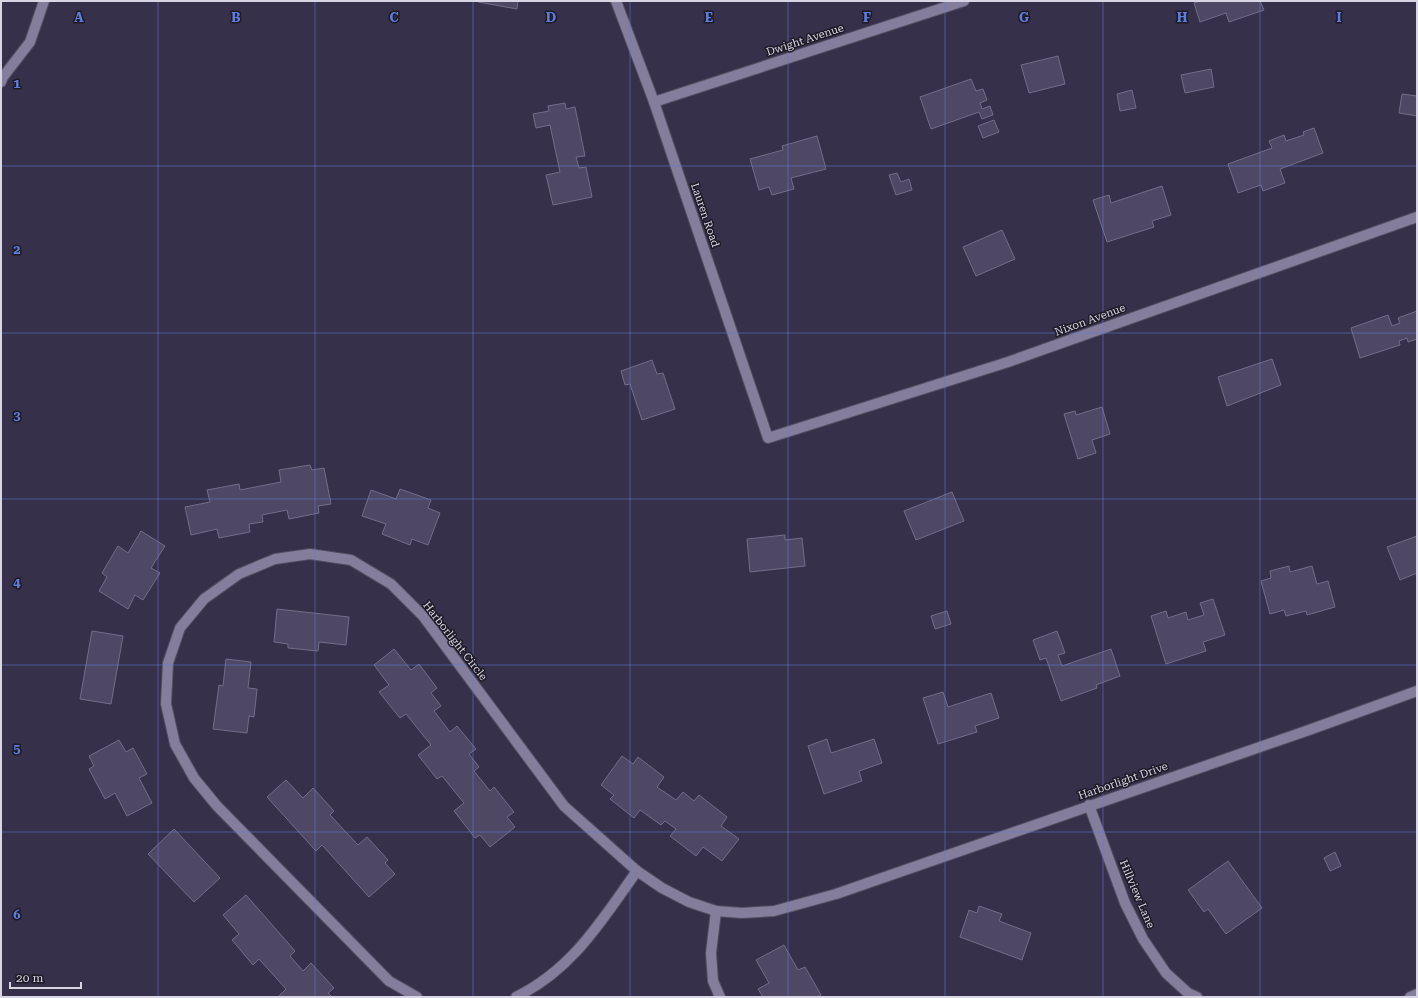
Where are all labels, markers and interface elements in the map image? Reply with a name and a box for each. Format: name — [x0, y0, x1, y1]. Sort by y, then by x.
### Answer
text: A — [74, 10, 84, 25]
text: B — [231, 10, 241, 25]
text: C — [389, 10, 399, 25]
text: D — [546, 10, 556, 25]
text: E — [705, 10, 713, 25]
text: F — [863, 10, 871, 25]
text: G — [1019, 10, 1029, 25]
text: H — [1177, 10, 1188, 25]
text: I — [1336, 10, 1342, 25]
street label: Dwight Avenue — [765, 21, 845, 59]
text: 1 — [13, 76, 21, 91]
street label: Lauren Road — [688, 181, 722, 249]
text: 2 — [13, 242, 21, 257]
street label: Nixon Avenue — [1053, 301, 1127, 339]
text: 3 — [13, 408, 21, 423]
text: 4 — [13, 575, 21, 590]
street label: Harborlight Circle — [420, 599, 490, 683]
text: 5 — [13, 741, 21, 756]
street label: Harborlight Drive — [1077, 760, 1169, 802]
street label: Hillview Lane — [1117, 858, 1157, 930]
text: 6 — [13, 907, 21, 922]
scale bar — [10, 964, 81, 990]
text: 20 m — [16, 971, 43, 985]

